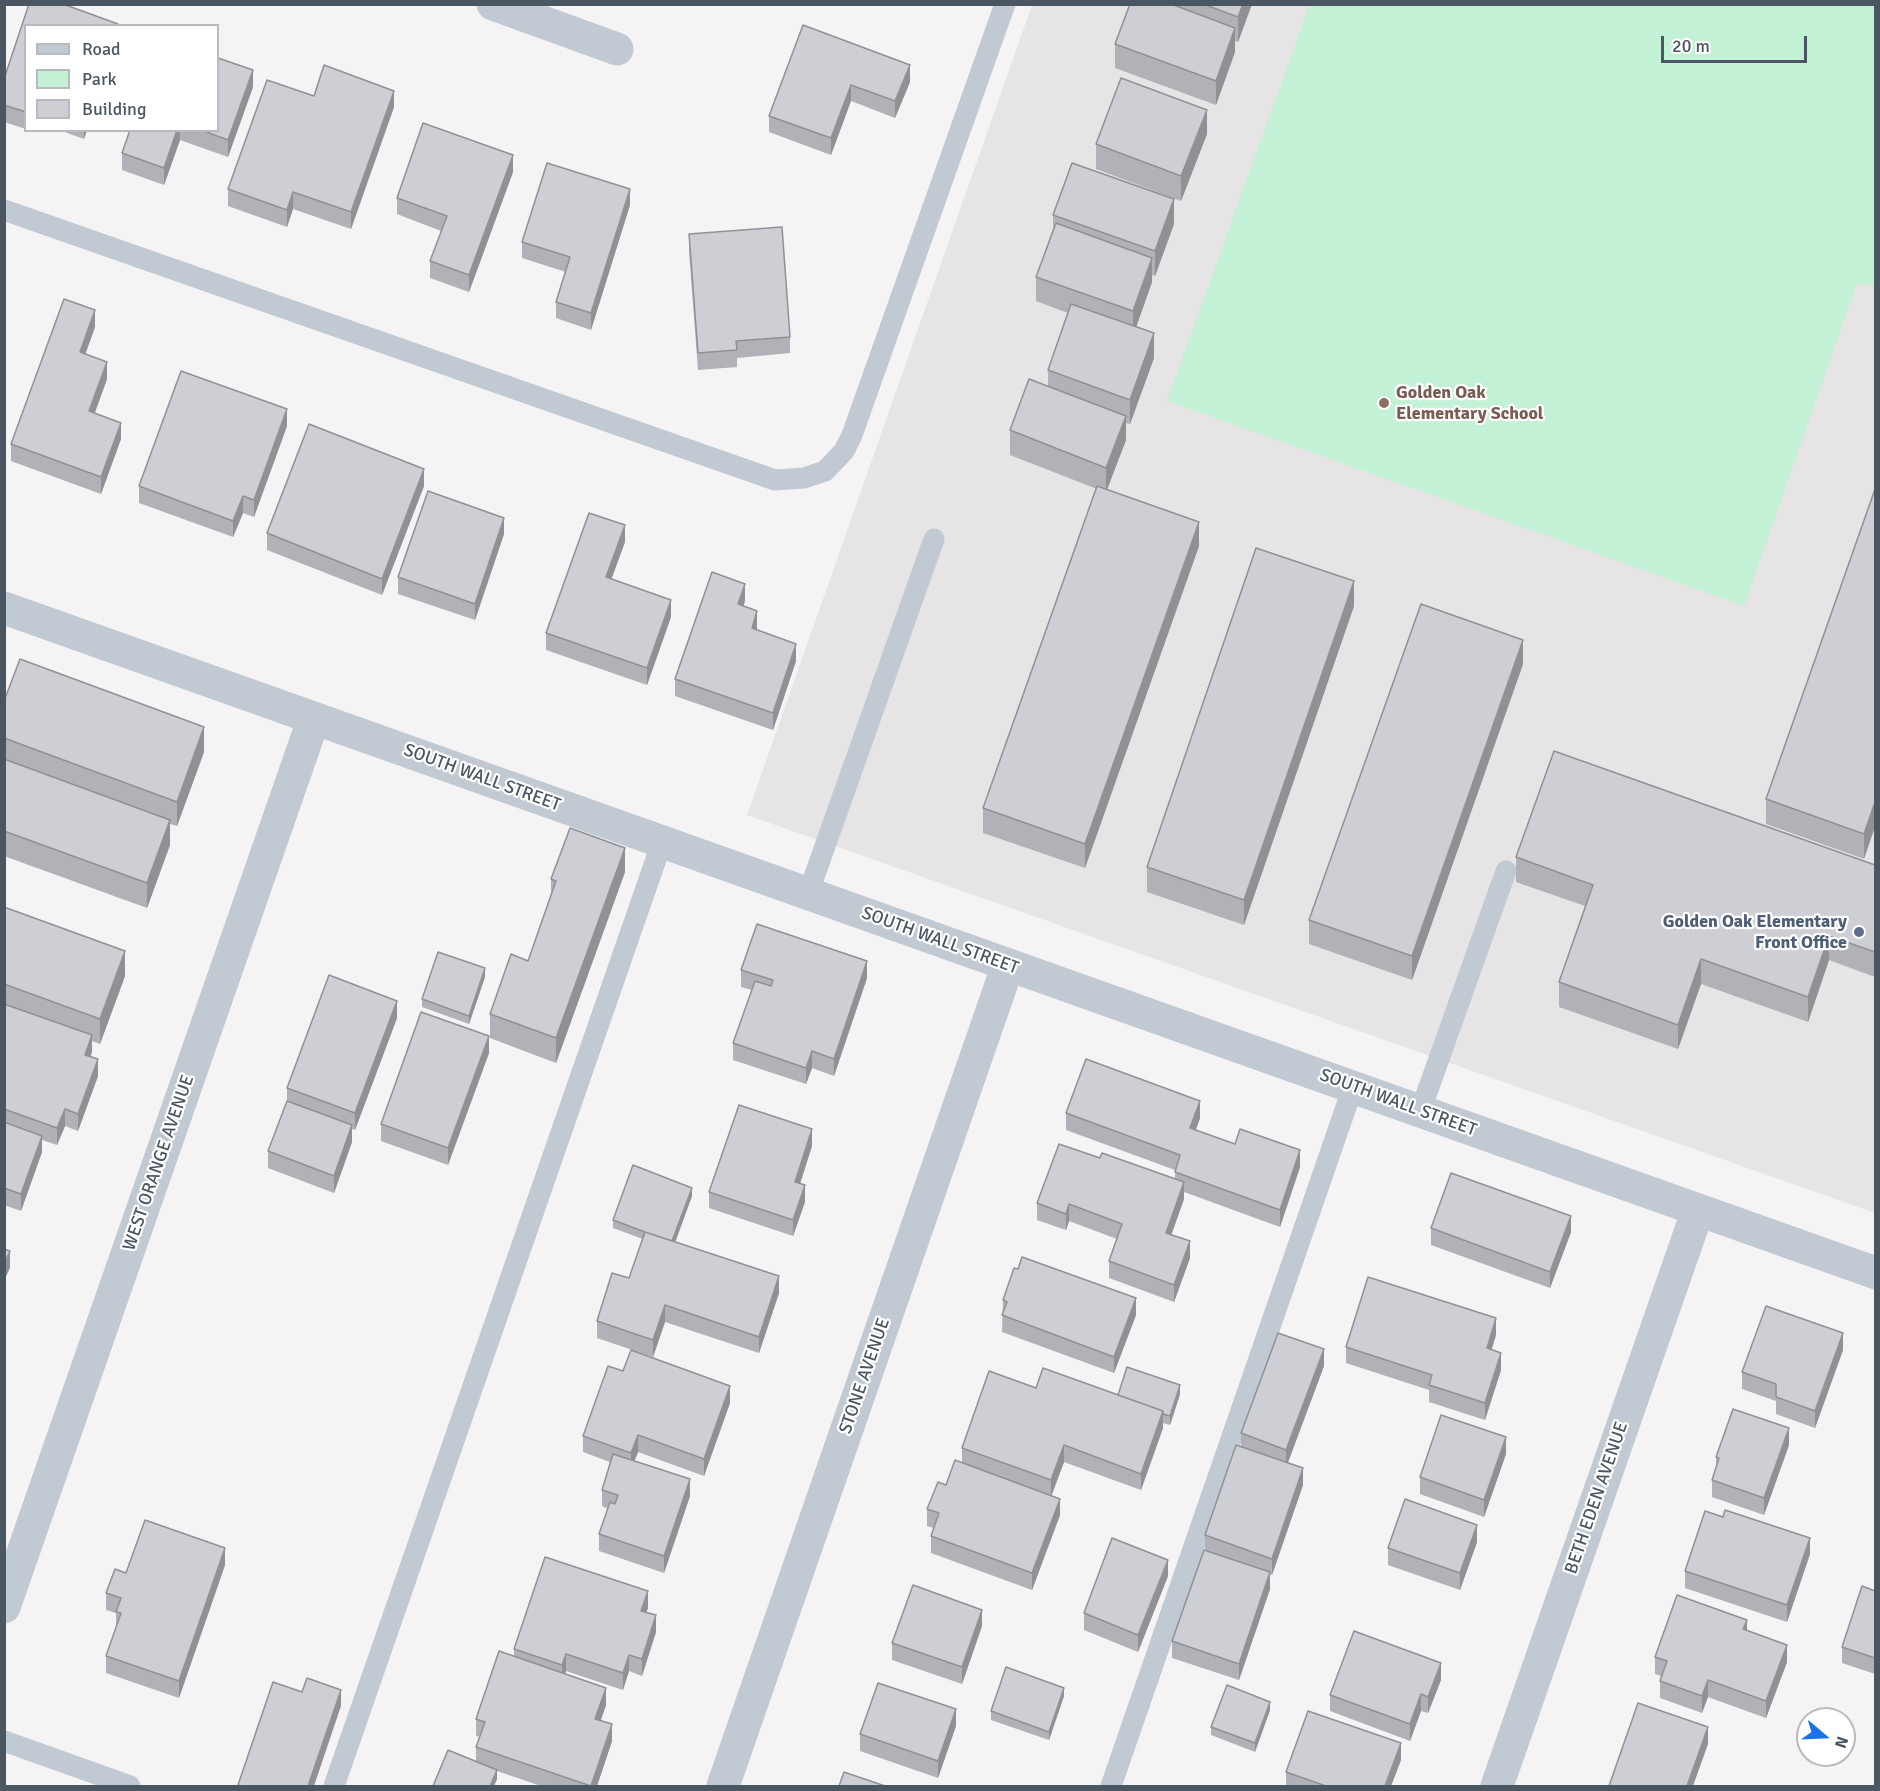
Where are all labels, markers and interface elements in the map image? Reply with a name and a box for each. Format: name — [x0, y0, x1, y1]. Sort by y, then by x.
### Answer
legend — [24, 24, 219, 132]
scale bar — [1664, 24, 1810, 62]
text: 20 m — [1672, 35, 1710, 57]
text: Road — [82, 38, 121, 60]
text: Park — [82, 68, 117, 90]
text: Building — [82, 98, 146, 120]
place label: Golden Oak Elementary School — [1396, 382, 1543, 424]
marker: Golden Oak Elementary School — [1377, 396, 1391, 410]
street label: SOUTH WALL STREET — [401, 740, 563, 816]
street label: SOUTH WALL STREET — [859, 903, 1021, 979]
place label: Golden Oak Elementary Front Office — [1663, 911, 1847, 954]
marker: Golden Oak Elementary Front Office — [1852, 925, 1866, 939]
street label: SOUTH WALL STREET — [1317, 1065, 1479, 1141]
street label: WEST ORANGE AVENUE — [119, 1072, 199, 1254]
street label: STONE AVENUE — [835, 1315, 895, 1437]
street label: BETH EDEN AVENUE — [1561, 1419, 1633, 1577]
north arrow — [1796, 1707, 1856, 1767]
text: N — [1830, 1734, 1852, 1751]

